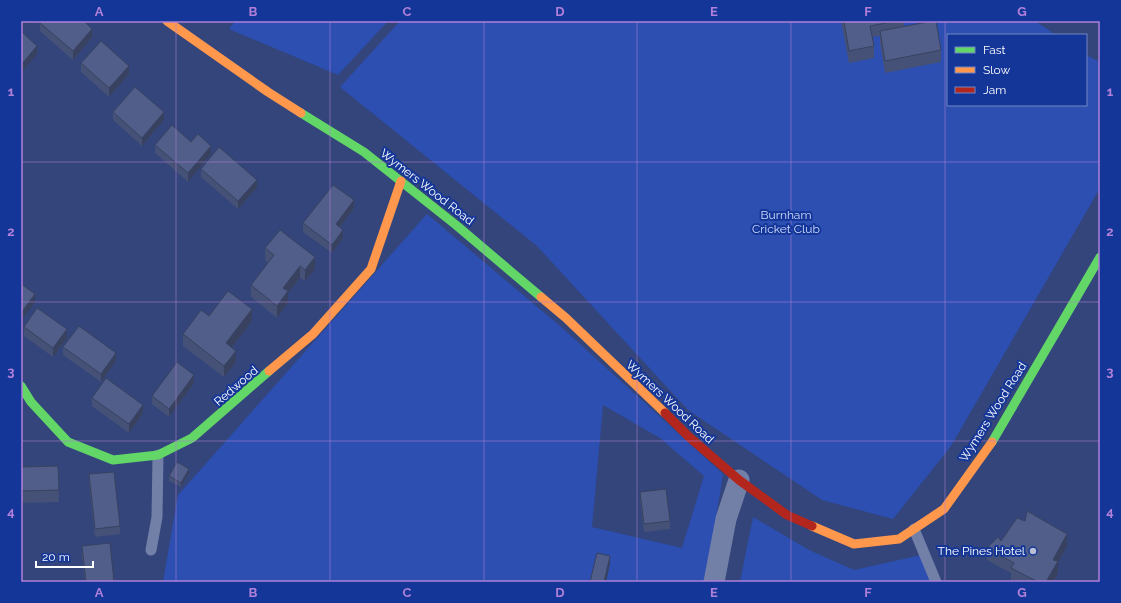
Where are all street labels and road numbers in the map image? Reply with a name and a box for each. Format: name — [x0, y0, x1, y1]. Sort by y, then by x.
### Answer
street label: Wymers Wood Road — [377, 146, 477, 228]
street label: Wymers Wood Road — [623, 358, 717, 446]
street label: Wymers Wood Road — [957, 360, 1029, 464]
street label: Redwood — [211, 363, 261, 409]

